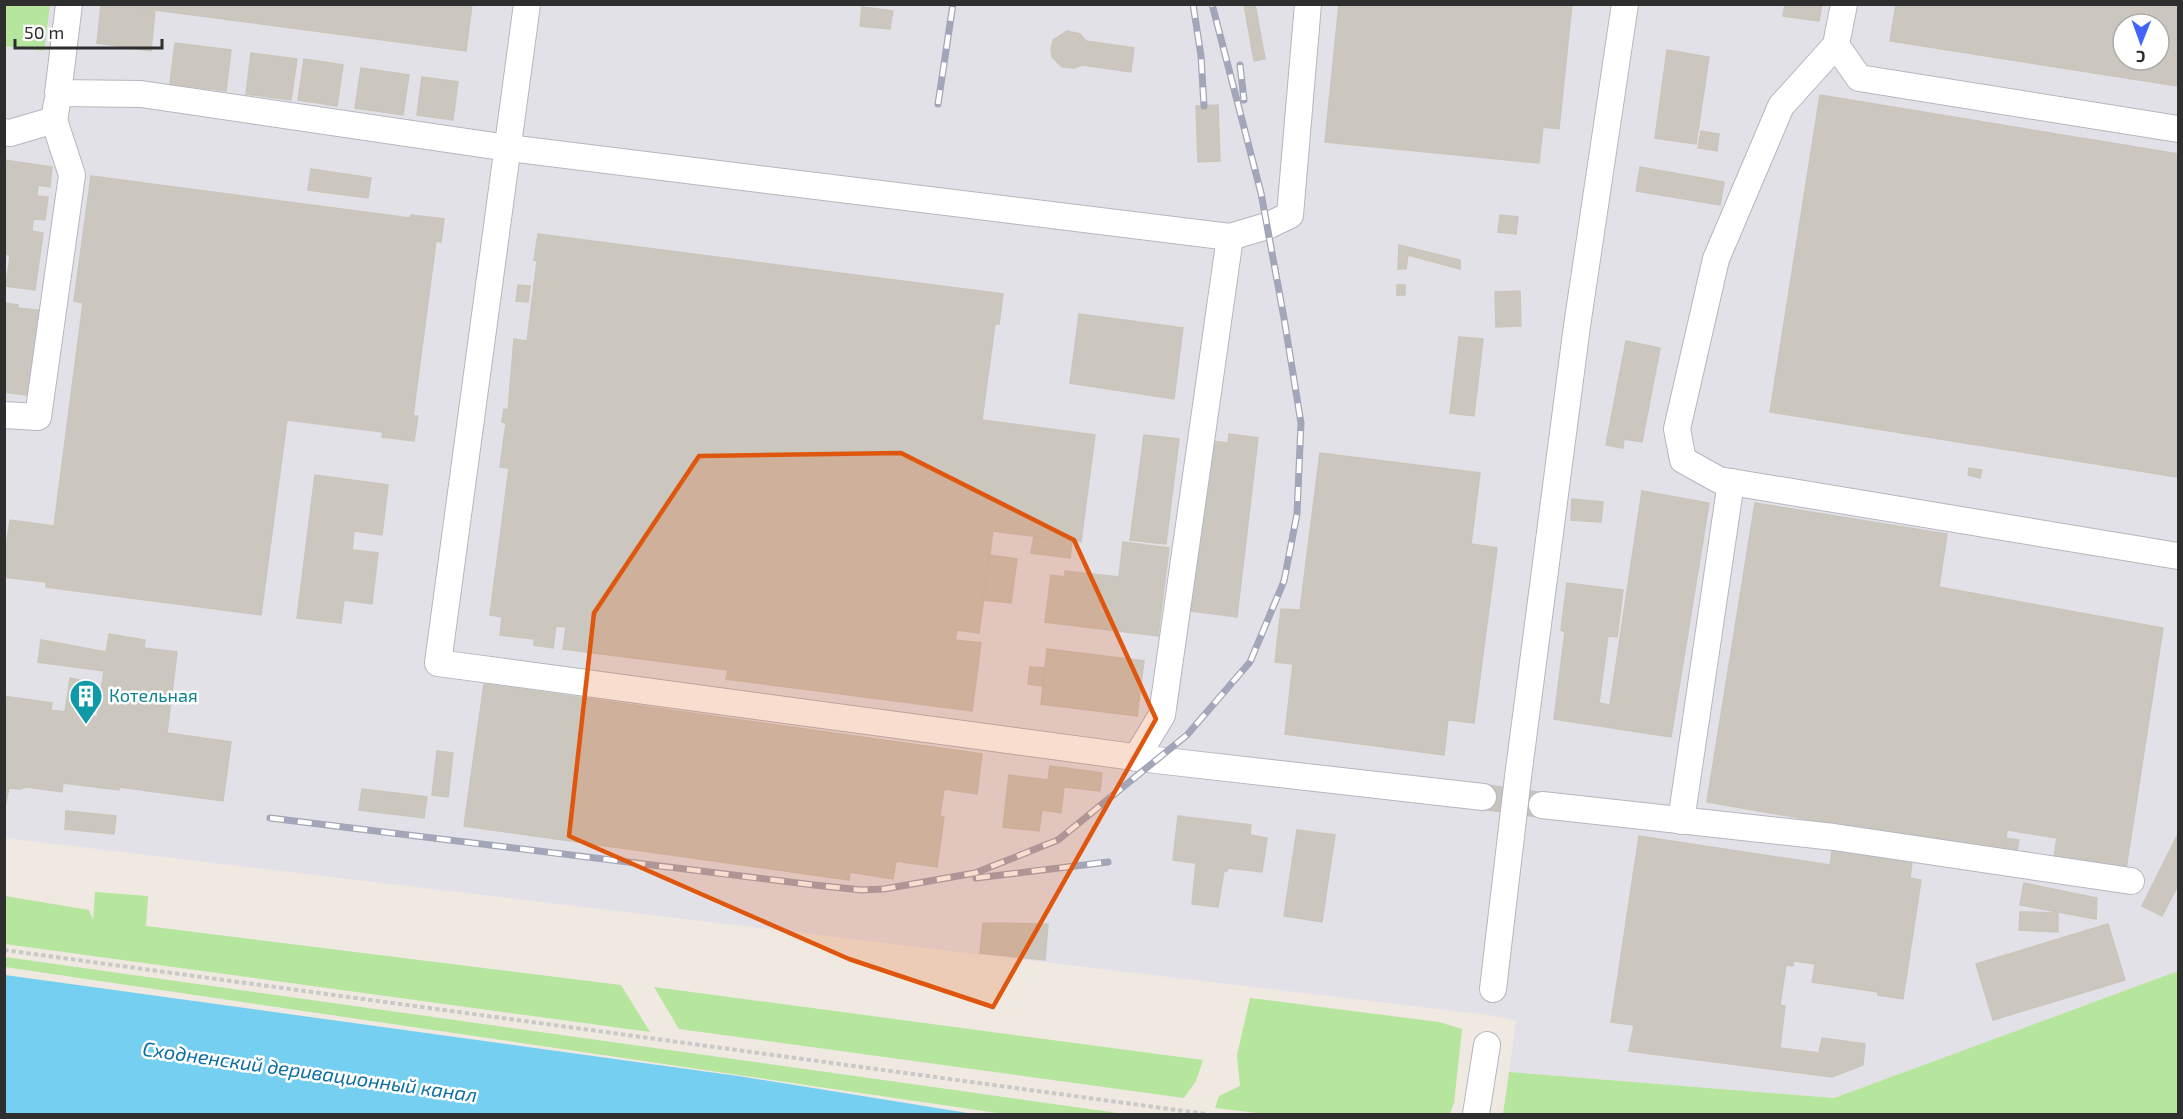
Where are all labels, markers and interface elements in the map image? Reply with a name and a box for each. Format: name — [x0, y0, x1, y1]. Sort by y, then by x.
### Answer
scale bar — [15, 12, 162, 50]
north arrow — [2111, 12, 2171, 72]
text: 50 m — [24, 21, 64, 43]
text: С — [2136, 48, 2146, 67]
building icon: Котельная — [68, 678, 104, 725]
place label: Котельная — [109, 684, 198, 706]
water label: Сходненский деривационный канал — [141, 1036, 479, 1106]

